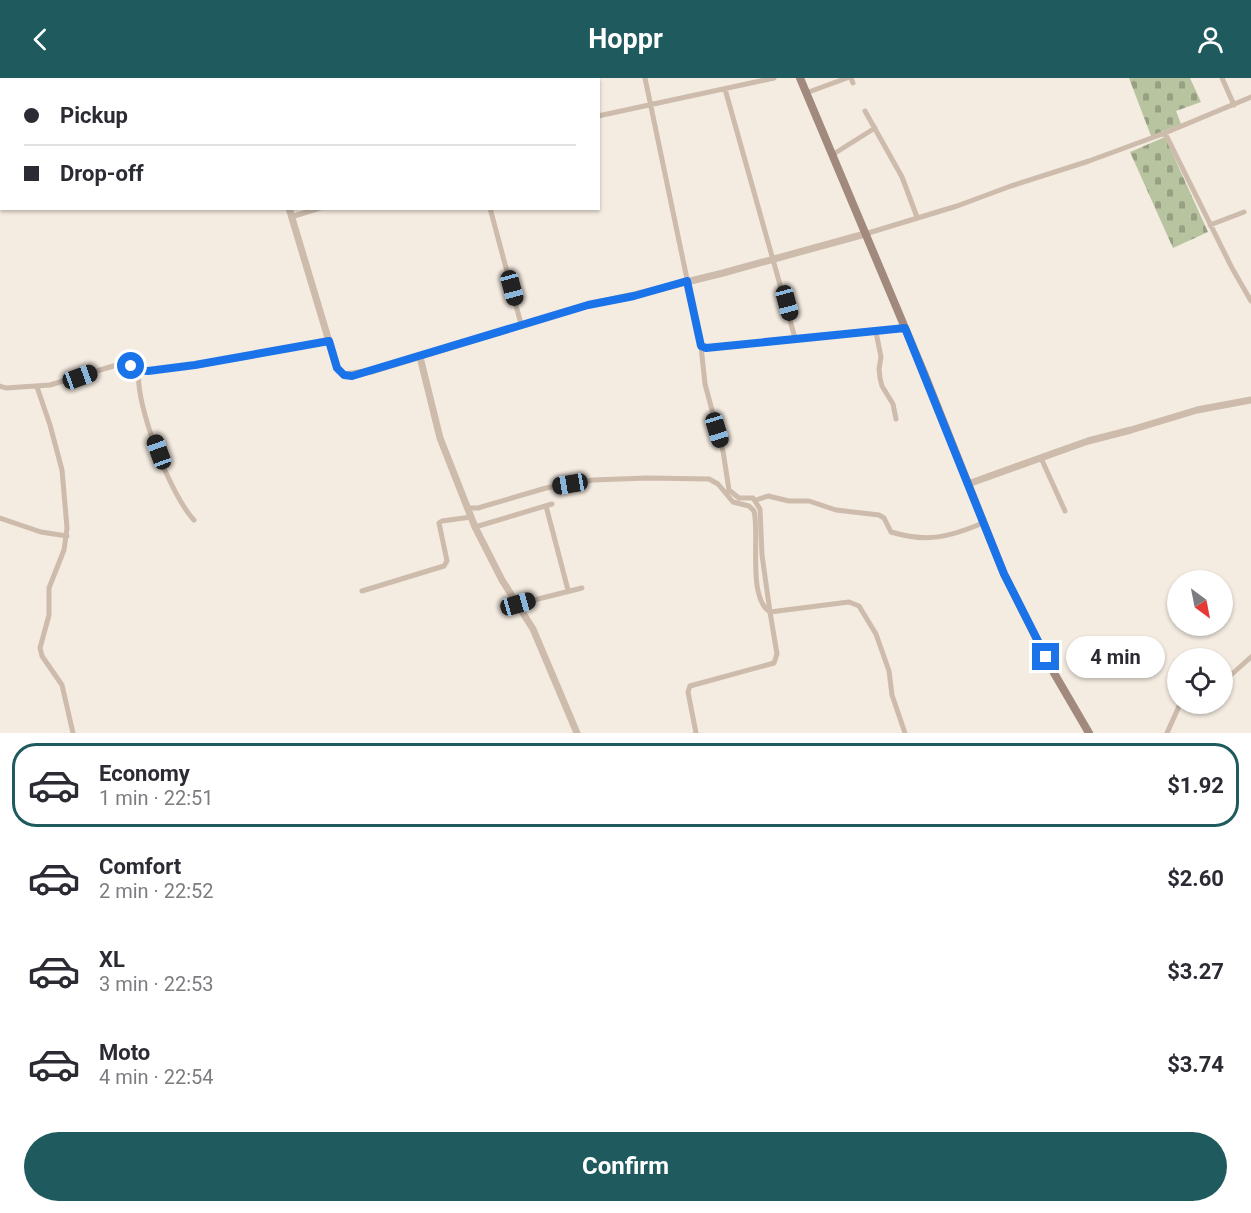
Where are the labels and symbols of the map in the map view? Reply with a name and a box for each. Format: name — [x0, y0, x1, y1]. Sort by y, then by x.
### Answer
car — [499, 268, 525, 308]
car — [774, 283, 800, 323]
route start — [117, 352, 144, 379]
car — [60, 362, 100, 392]
car — [703, 410, 731, 450]
car — [144, 432, 174, 472]
car — [551, 472, 589, 496]
north arrow — [1167, 570, 1233, 636]
car — [498, 590, 538, 618]
callout: 4 min — [1067, 636, 1166, 678]
route end — [1032, 643, 1059, 670]

